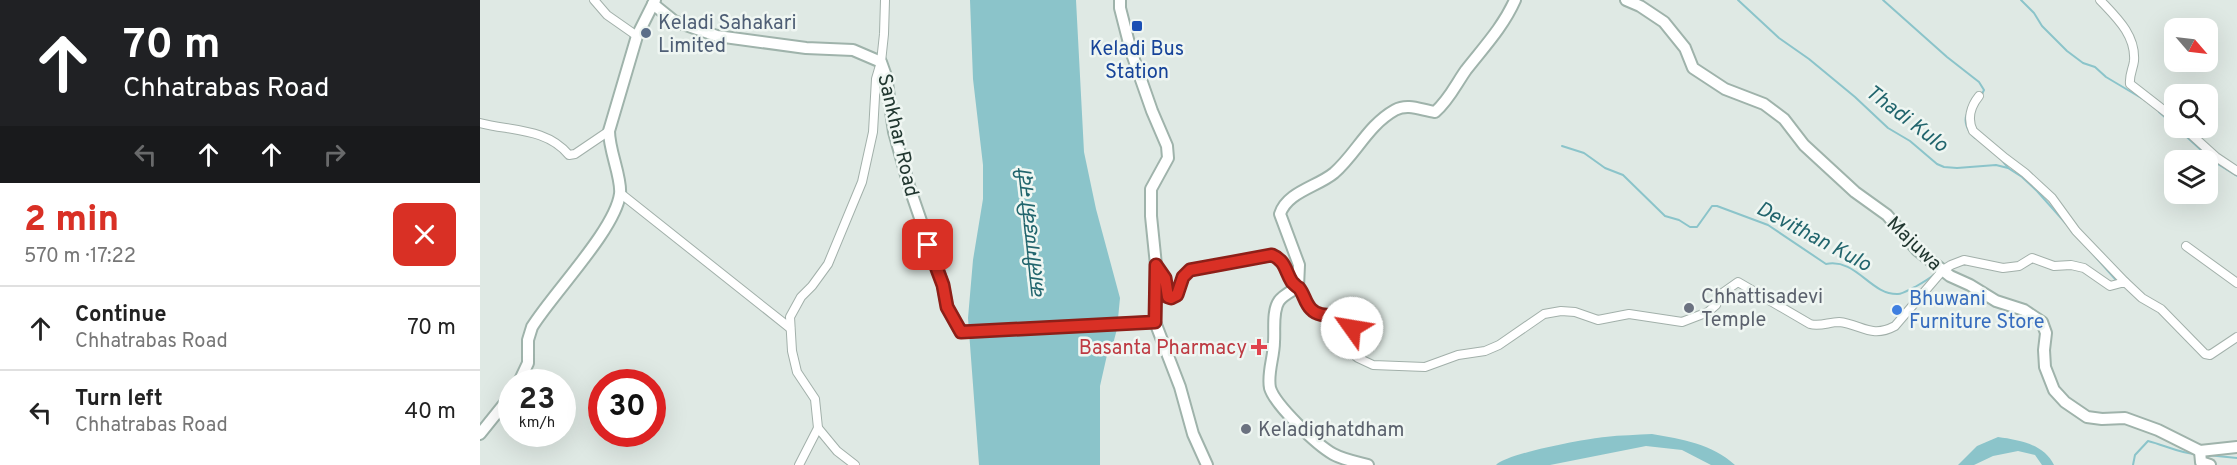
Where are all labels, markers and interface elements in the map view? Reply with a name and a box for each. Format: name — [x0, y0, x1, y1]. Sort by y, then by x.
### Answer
place label: Keladi Sahakari Limited — [658, 11, 797, 60]
north arrow — [2164, 18, 2218, 72]
map controls — [2164, 18, 2218, 204]
marker: Keladi Bus Station — [1130, 19, 1144, 33]
text: 70 m — [123, 20, 221, 73]
icon: ahead — [24, 24, 102, 102]
marker: Keladi Sahakari Limited — [639, 26, 653, 40]
place label: Keladi Bus Station — [1090, 37, 1184, 86]
street label: Sankhar Road — [870, 71, 924, 200]
text: Chhatrabas Road — [123, 72, 329, 106]
water label: Thadi Kulo — [1859, 79, 1953, 160]
button: search — [2164, 84, 2218, 138]
icon: left — [129, 138, 162, 171]
icon: ahead — [192, 138, 225, 171]
icon: ahead — [255, 138, 288, 171]
icon: right — [318, 138, 351, 171]
button: layers — [2164, 150, 2218, 204]
water label: कालीगण्डकी नदी — [1012, 166, 1053, 300]
water label: Devithan Kulo — [1751, 196, 1876, 279]
text: 2 min — [24, 198, 119, 244]
button: close — [393, 203, 456, 266]
street label: Majuwa — [1880, 212, 1947, 277]
pin — [902, 219, 953, 270]
icon: arrive — [911, 228, 944, 261]
text: 570 m · 17:22 — [24, 244, 136, 270]
place label: Chhattisadevi Temple — [1701, 285, 1823, 334]
place label: Bhuwani Furniture Store — [1909, 287, 2044, 336]
position arrow — [1320, 296, 1384, 360]
marker: Chhattisadevi Temple — [1682, 301, 1696, 315]
text: Continue — [75, 302, 166, 329]
marker: Bhuwani Furniture Store — [1890, 303, 1904, 317]
icon: ahead — [24, 312, 57, 345]
text: 70 m — [407, 315, 456, 342]
text: Chhatrabas Road — [75, 329, 228, 355]
place label: Basanta Pharmacy — [1079, 336, 1247, 362]
marker: Basanta Pharmacy — [1252, 340, 1266, 354]
speed limit sign: 30 — [588, 369, 666, 447]
text: 23 — [519, 382, 555, 419]
text: Turn left — [75, 386, 163, 413]
icon: left — [24, 396, 57, 429]
text: 40 m — [404, 399, 456, 426]
text: Chhatrabas Road — [75, 413, 228, 439]
text: km/h — [519, 414, 555, 433]
place label: Keladighatdham — [1258, 418, 1404, 444]
marker: Keladighatdham — [1239, 422, 1253, 436]

